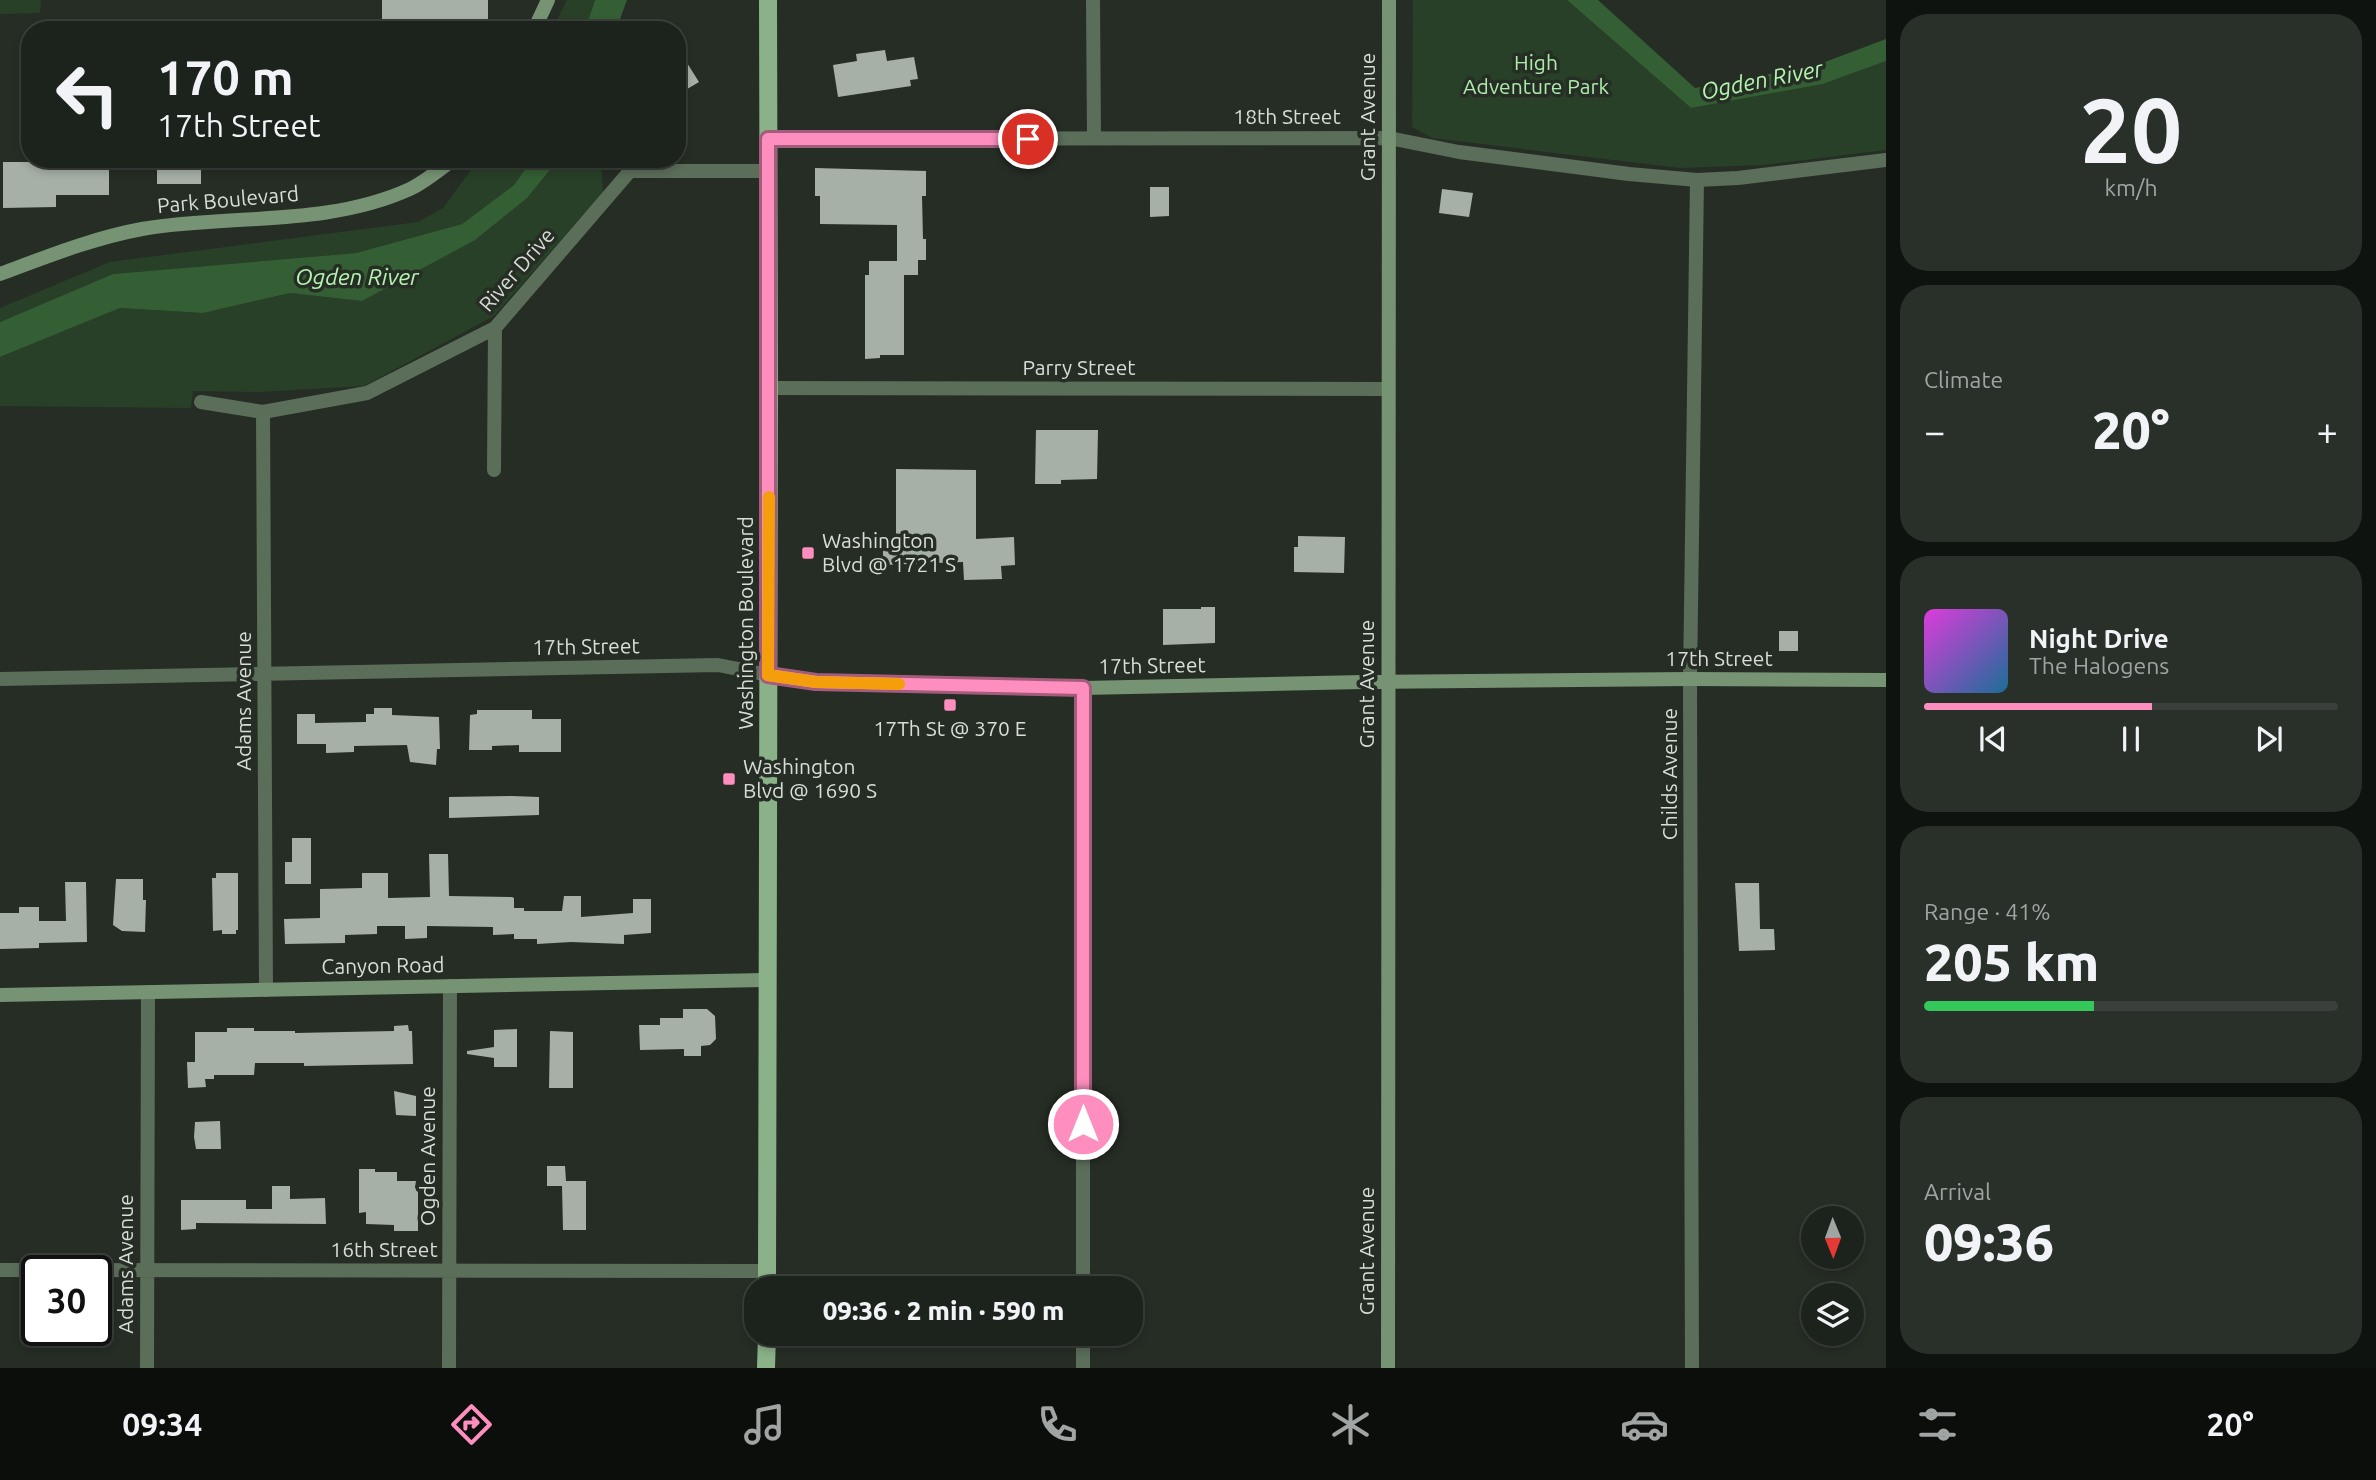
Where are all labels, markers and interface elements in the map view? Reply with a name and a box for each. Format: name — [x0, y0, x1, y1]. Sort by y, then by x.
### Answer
icon: left — [42, 49, 133, 140]
text: 170 m — [157, 49, 294, 104]
park label: High Adventure Park — [1463, 50, 1609, 98]
street label: Grant Avenue — [1355, 53, 1379, 181]
water label: Ogden River — [1699, 55, 1826, 104]
text: 20 — [2080, 78, 2182, 180]
street label: 18th Street — [1233, 104, 1341, 128]
text: 17th Street — [157, 107, 321, 143]
pin — [998, 109, 1058, 169]
icon: arrive — [1009, 120, 1047, 158]
text: km/h — [2104, 175, 2158, 200]
street label: Park Boulevard — [156, 181, 300, 217]
street label: River Drive — [474, 223, 559, 316]
water label: Ogden River — [295, 264, 420, 289]
street label: Parry Street — [1022, 355, 1136, 379]
text: Climate — [1924, 367, 2003, 392]
text: 20° — [2092, 401, 2170, 459]
text: − — [1924, 410, 1945, 452]
text: + — [2317, 410, 2338, 452]
street label: Washington Boulevard — [733, 516, 757, 730]
place label: Washington Blvd @ 1721 S — [822, 528, 956, 576]
marker: Washington Blvd @ 1721 S — [800, 545, 816, 561]
street label: Grant Avenue — [1354, 620, 1378, 748]
text: Night Drive — [2029, 624, 2169, 653]
street label: Adams Avenue — [231, 631, 255, 771]
street label: 17th Street — [532, 633, 640, 659]
street label: 17th Street — [1665, 646, 1773, 670]
street label: 17th Street — [1098, 652, 1206, 678]
text: The Halogens — [2029, 653, 2169, 678]
marker: 17Th St @ 370 E — [942, 697, 958, 713]
street label: Childs Avenue — [1657, 708, 1681, 840]
place label: 17Th St @ 370 E — [874, 716, 1026, 740]
icon: previous — [1974, 720, 2012, 758]
icon: pause — [2112, 720, 2150, 758]
icon: next — [2250, 720, 2288, 758]
place label: Washington Blvd @ 1690 S — [743, 754, 877, 802]
marker: Washington Blvd @ 1690 S — [721, 771, 737, 787]
text: Range · 41% — [1924, 899, 2051, 924]
text: 205 km — [1924, 933, 2099, 991]
street label: Canyon Road — [321, 952, 445, 978]
street label: Ogden Avenue — [415, 1086, 439, 1226]
position arrow — [1046, 1087, 1120, 1161]
text: Arrival — [1924, 1179, 1991, 1204]
street label: Grant Avenue — [1354, 1187, 1378, 1315]
street label: Adams Avenue — [113, 1194, 137, 1334]
north arrow — [1801, 1206, 1864, 1269]
map controls — [1801, 1206, 1864, 1346]
text: 09:36 — [1924, 1213, 2054, 1271]
street label: 16th Street — [330, 1237, 438, 1261]
speed limit sign: 30 — [21, 1255, 112, 1346]
button: layers — [1801, 1283, 1864, 1346]
text: 09:36 · 2 min · 590 m — [823, 1296, 1064, 1325]
icon: directions — [447, 1400, 496, 1449]
icon: music — [740, 1400, 789, 1449]
icon: phone — [1033, 1400, 1082, 1449]
icon: climate — [1326, 1400, 1375, 1449]
icon: car — [1620, 1400, 1669, 1449]
icon: filters — [1913, 1400, 1962, 1449]
text: 09:34 — [122, 1406, 202, 1442]
text: 20° — [2206, 1406, 2254, 1442]

